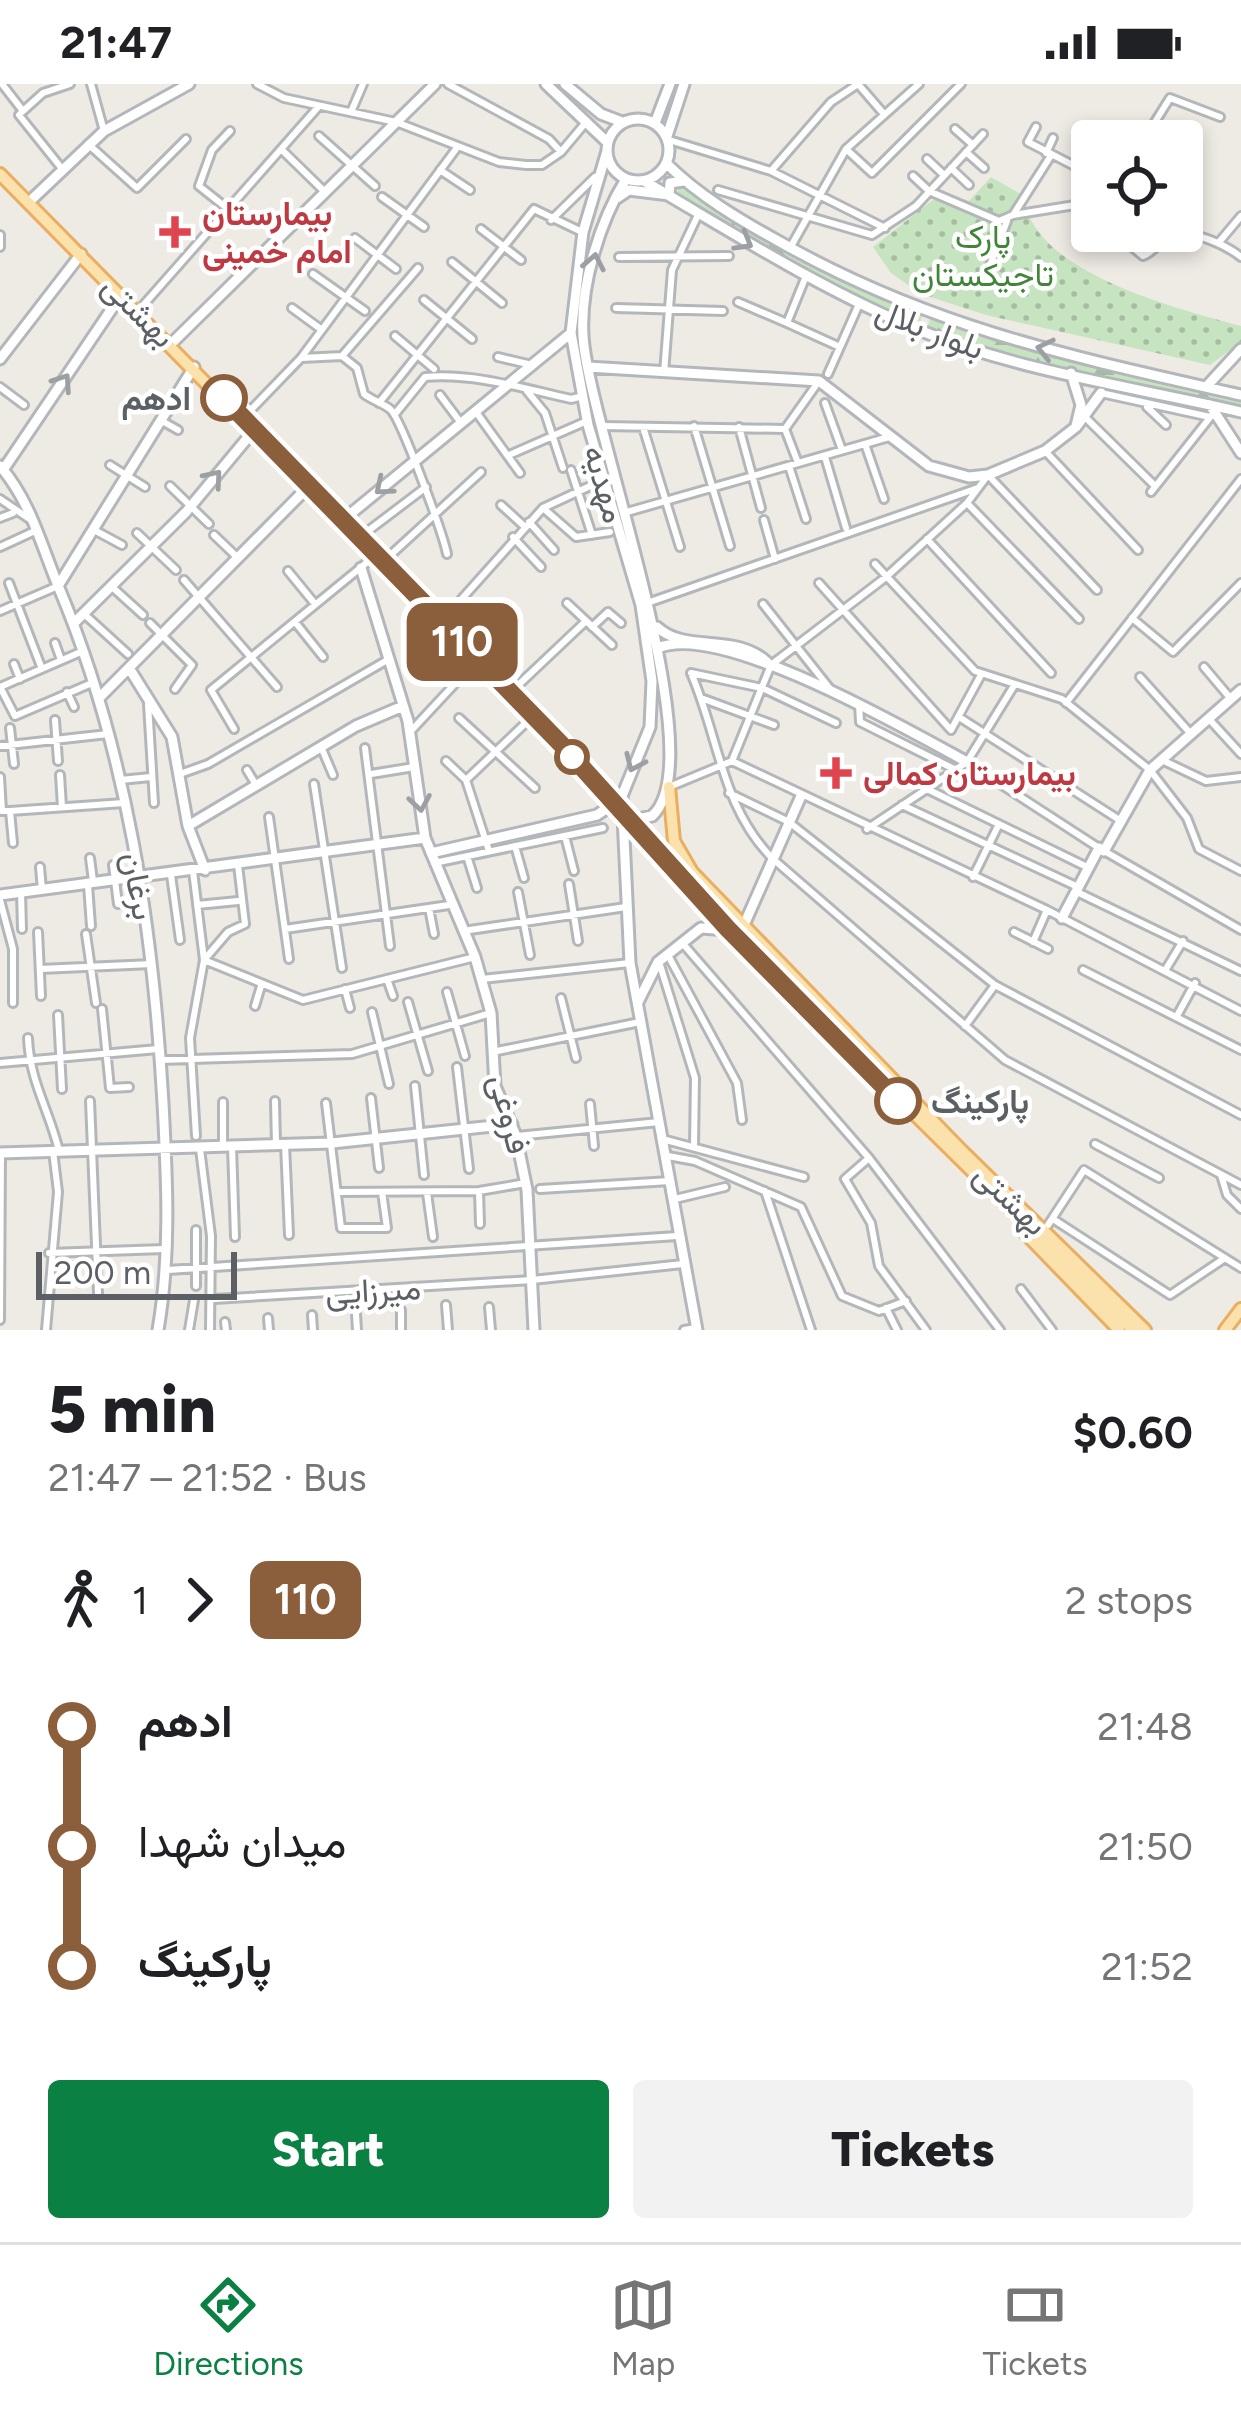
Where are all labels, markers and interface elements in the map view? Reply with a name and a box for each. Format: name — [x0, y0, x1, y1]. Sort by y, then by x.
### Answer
text: 21:47 — [60, 15, 172, 69]
map controls — [1071, 120, 1203, 252]
button: locate — [1071, 120, 1203, 252]
place label: بیمارستان امام خمینی — [202, 194, 352, 273]
marker: بیمارستان امام خمینی — [159, 216, 191, 248]
park label: پارک تاجیکستان — [912, 217, 1054, 294]
one-way arrow — [731, 228, 753, 251]
one-way arrow — [581, 252, 606, 272]
street label: بهشتی — [94, 266, 184, 356]
street label: بلوار بلال — [870, 291, 990, 368]
one-way arrow — [1036, 338, 1056, 363]
one-way arrow — [48, 373, 70, 395]
marker: ادهم — [202, 376, 246, 420]
place label: ادهم — [122, 379, 191, 420]
street label: مهدیه — [574, 441, 635, 528]
one-way arrow — [200, 470, 221, 492]
one-way arrow — [375, 473, 397, 494]
line badge: 110 — [393, 603, 531, 681]
text: 110 — [431, 616, 493, 667]
unlabelled marker — [556, 741, 588, 773]
one-way arrow — [625, 751, 649, 773]
place label: بیمارستان کمالی — [863, 754, 1076, 794]
marker: بیمارستان کمالی — [820, 757, 852, 789]
one-way arrow — [406, 793, 432, 813]
street label: برغان — [113, 849, 164, 923]
street label: فروغی — [480, 1070, 539, 1158]
marker: پارکینگ — [876, 1079, 920, 1123]
place label: پارکینگ — [931, 1082, 1029, 1124]
street label: بهشتى — [965, 1155, 1056, 1244]
scale bar — [36, 1246, 237, 1299]
text: 200 m — [54, 1253, 151, 1292]
street label: میرزایی — [324, 1268, 422, 1313]
text: 5 min — [48, 1369, 216, 1449]
text: $0.60 — [1072, 1405, 1193, 1459]
text: 21:47 – 21:52 · Bus — [48, 1454, 367, 1501]
icon: walk — [48, 1567, 114, 1633]
icon: forward — [166, 1567, 232, 1633]
text: 110 — [274, 1574, 337, 1625]
text: 1 — [132, 1577, 148, 1624]
text: 2 stops — [1065, 1577, 1193, 1624]
text: ادهم — [138, 1694, 233, 1748]
text: 21:48 — [1097, 1703, 1193, 1750]
text: میدان شهدا — [138, 1814, 347, 1868]
text: 21:50 — [1098, 1823, 1193, 1870]
text: پارکینگ — [138, 1934, 272, 1988]
text: 21:52 — [1101, 1943, 1193, 1990]
button: Start — [48, 2080, 609, 2218]
button: Tickets — [633, 2080, 1193, 2218]
tab: Directions — [153, 2272, 304, 2383]
tab: Map — [610, 2272, 676, 2383]
tab: Tickets — [983, 2272, 1088, 2383]

